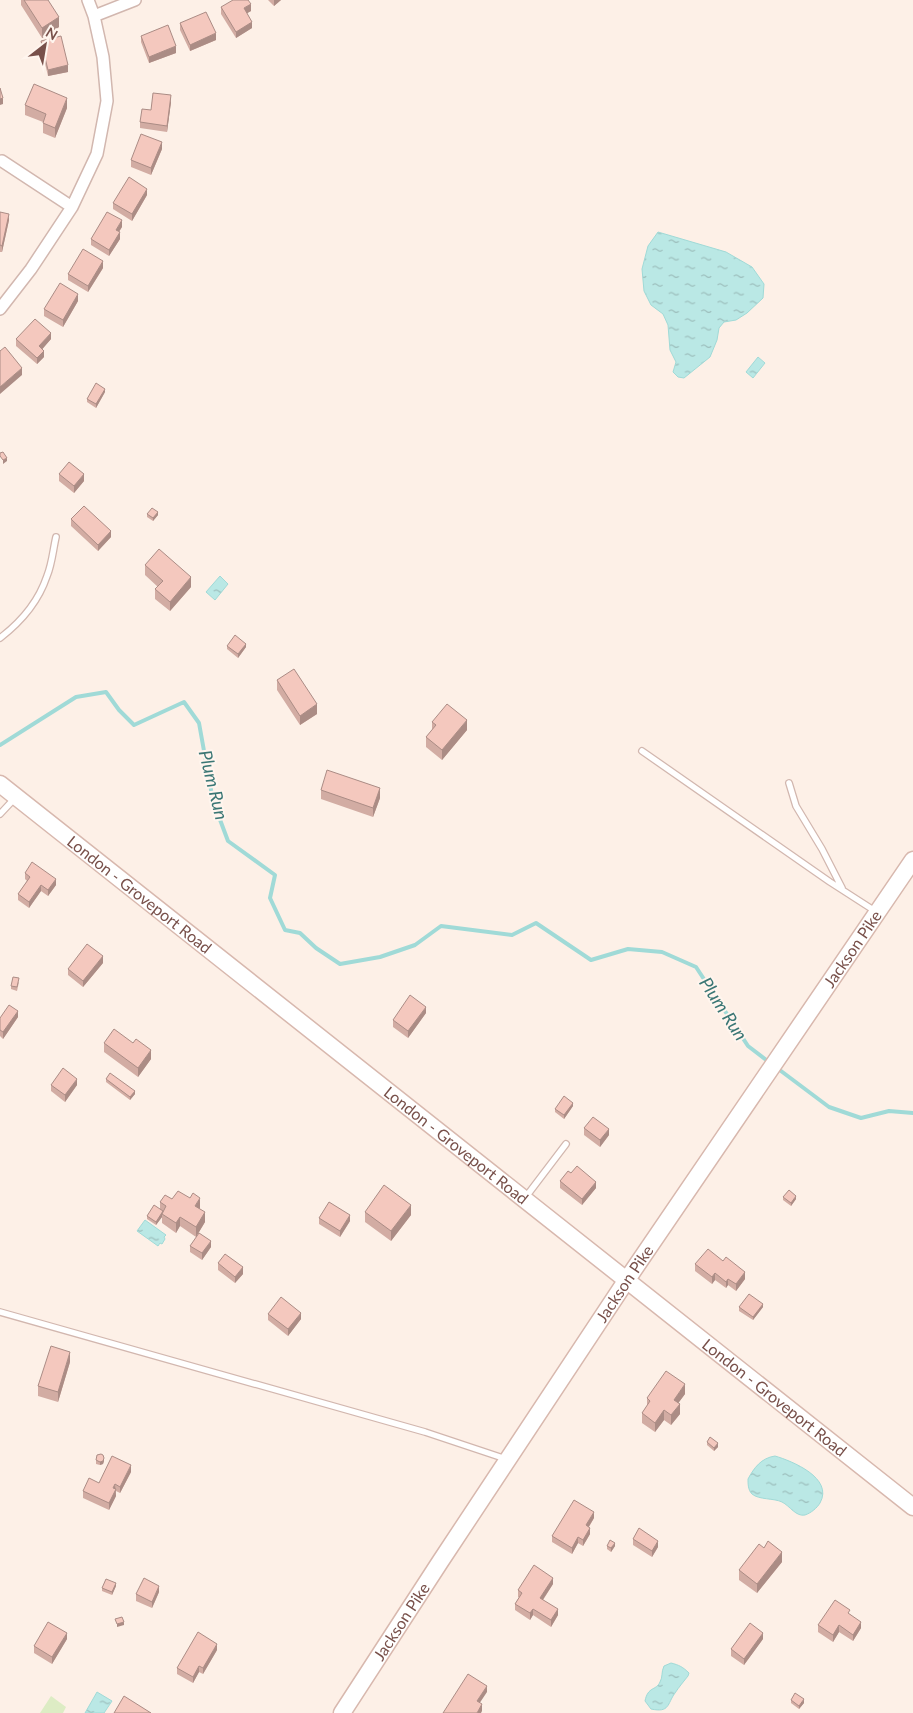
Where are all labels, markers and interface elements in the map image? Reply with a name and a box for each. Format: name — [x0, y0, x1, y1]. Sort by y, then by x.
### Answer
north arrow — [20, 20, 70, 70]
text: N — [43, 23, 61, 43]
water label: Plum Run — [195, 748, 233, 822]
street label: London - Groveport Road — [64, 831, 216, 957]
street label: Jackson Pike — [819, 907, 885, 991]
water label: Plum Run — [695, 973, 752, 1044]
street label: London - Groveport Road — [381, 1082, 532, 1208]
street label: Jackson Pike — [592, 1241, 657, 1325]
street label: London - Groveport Road — [699, 1334, 851, 1460]
street label: Jackson Pike — [369, 1579, 433, 1664]

